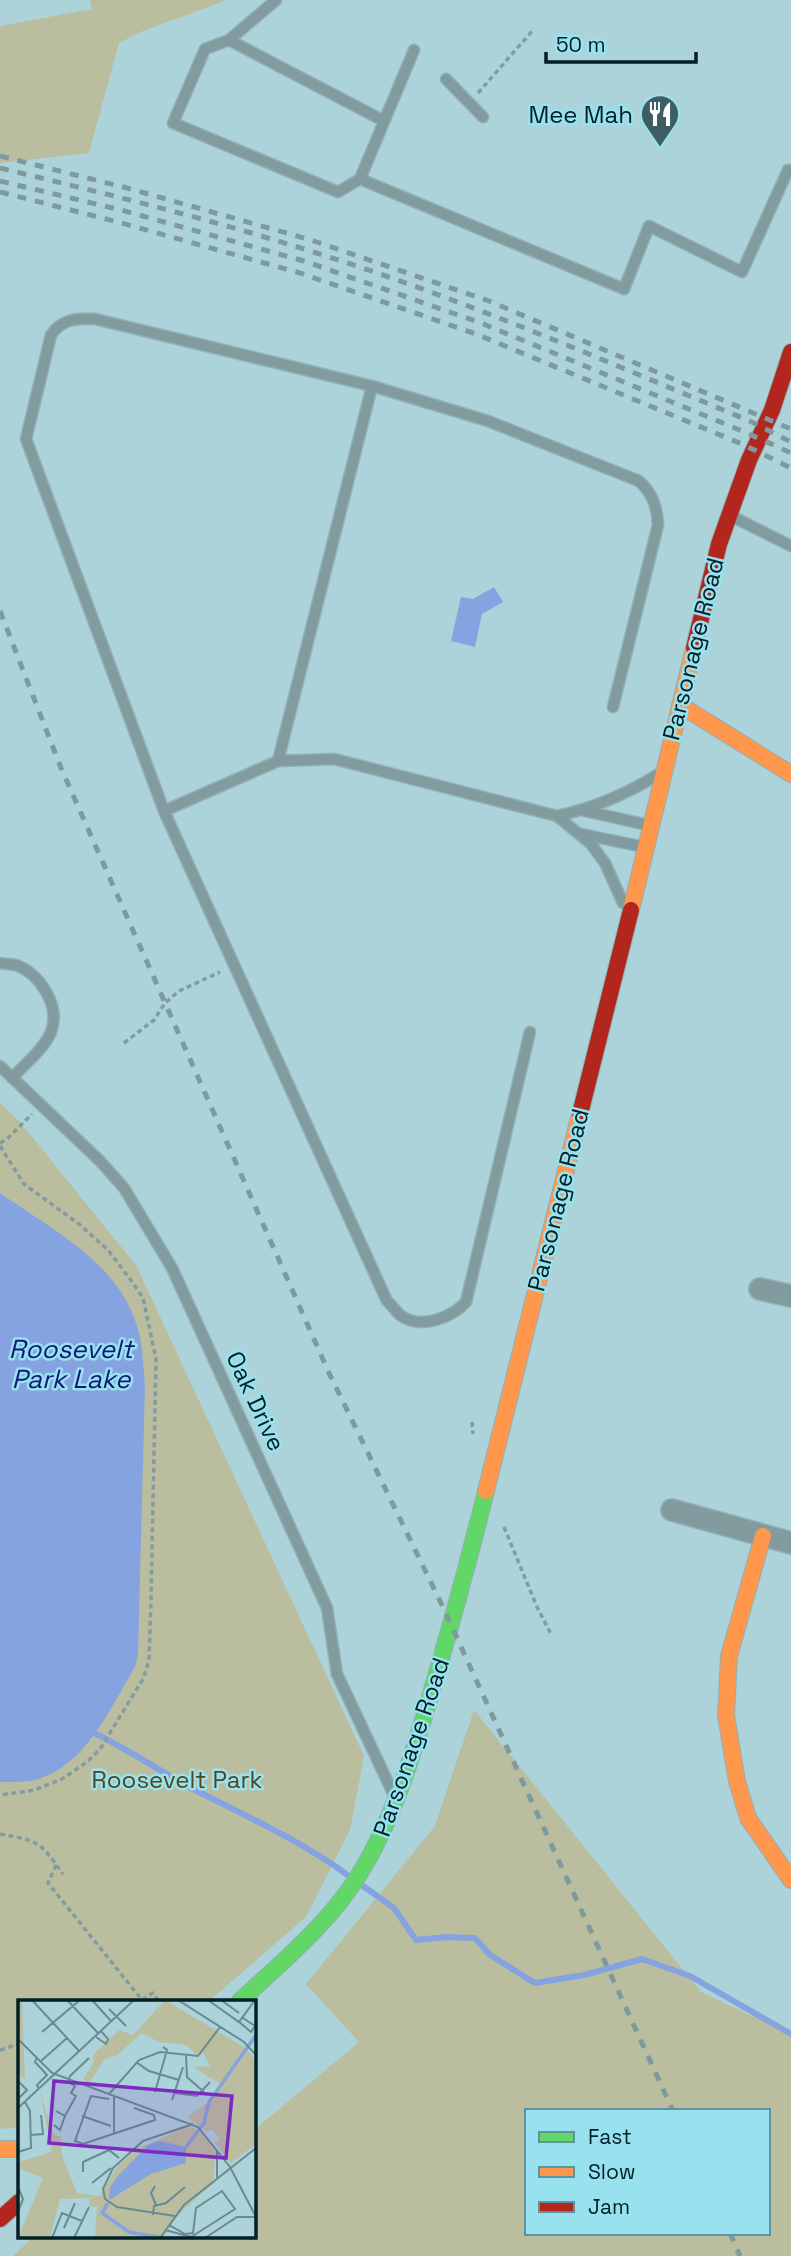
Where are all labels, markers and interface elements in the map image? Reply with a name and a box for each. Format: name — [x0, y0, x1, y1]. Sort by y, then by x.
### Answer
scale bar — [546, 21, 696, 65]
text: 50 m — [556, 31, 606, 58]
restaurant icon: Mee Mah — [639, 93, 681, 148]
place label: Mee Mah — [528, 99, 633, 130]
street label: Parsonage Road — [655, 554, 731, 744]
street label: Parsonage Road — [520, 1105, 596, 1295]
water label: Roosevelt Park Lake — [9, 1332, 135, 1396]
street label: Oak Drive — [219, 1346, 293, 1456]
street label: Parsonage Road — [366, 1653, 456, 1841]
park label: Roosevelt Park — [92, 1764, 263, 1795]
inset map — [18, 2000, 256, 2238]
legend — [525, 2109, 770, 2235]
text: Fast — [588, 2123, 632, 2150]
text: Slow — [588, 2158, 636, 2185]
text: Jam — [588, 2193, 630, 2220]

